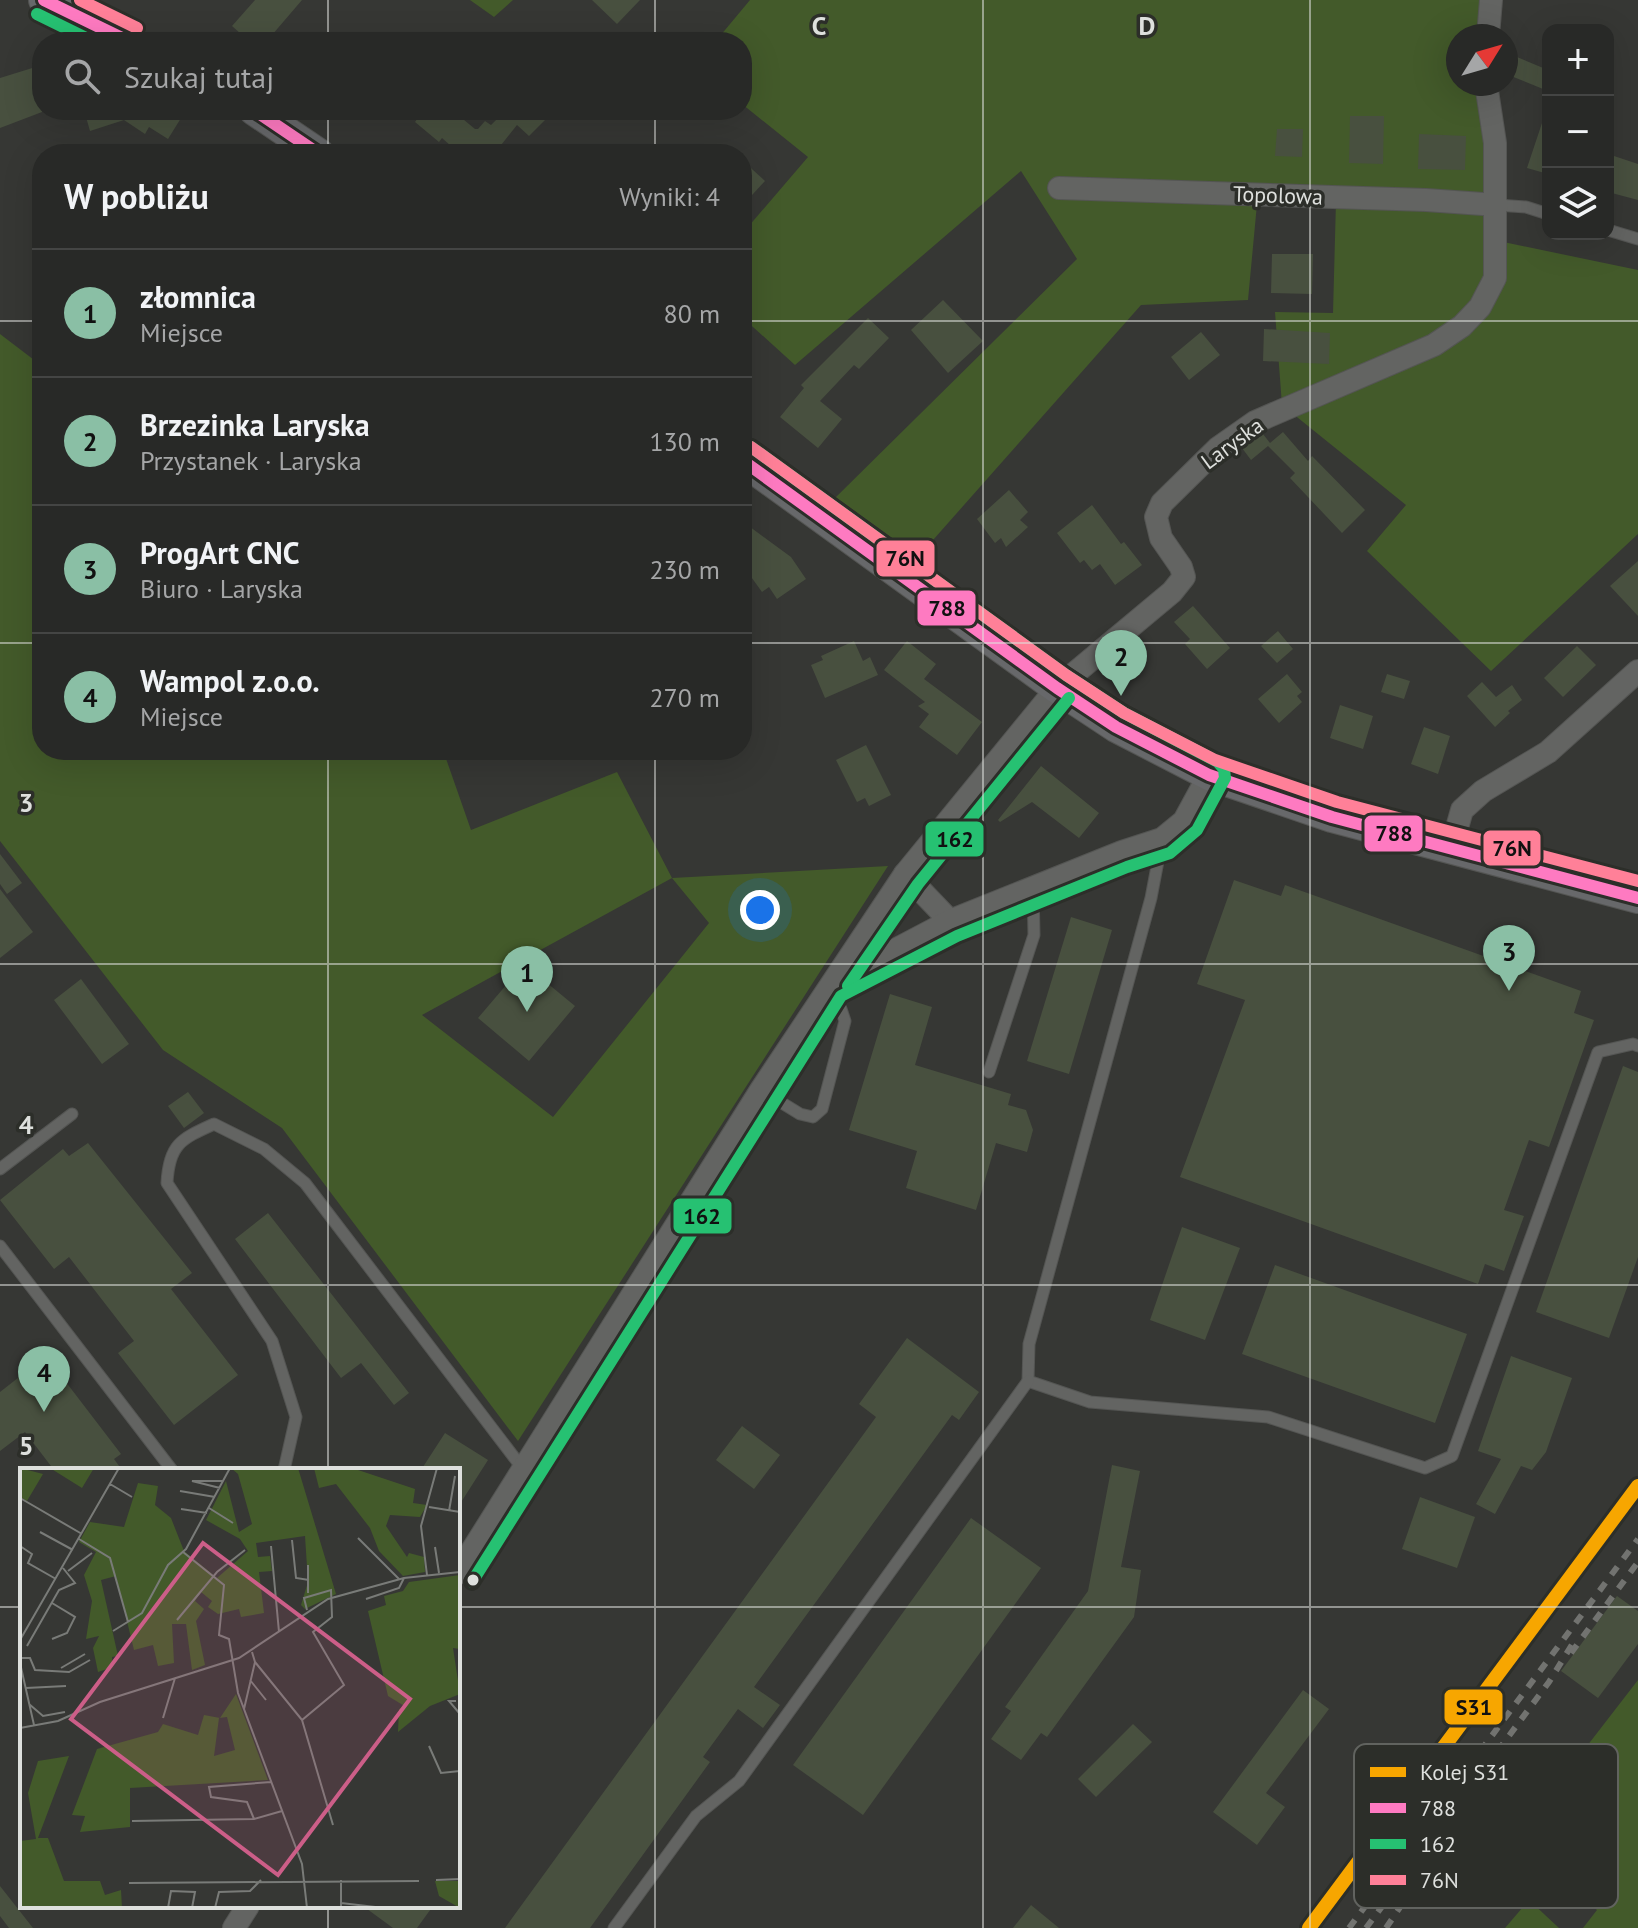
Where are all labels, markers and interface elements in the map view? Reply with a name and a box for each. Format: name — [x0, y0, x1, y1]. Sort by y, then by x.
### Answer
text: C — [812, 9, 826, 42]
text: D — [1139, 9, 1155, 42]
north arrow — [1446, 24, 1518, 96]
map controls — [1542, 24, 1614, 240]
button: + — [1542, 24, 1614, 96]
search box — [32, 32, 752, 120]
icon: search — [60, 54, 104, 98]
text: Szukaj tutaj — [124, 57, 274, 96]
button: − — [1542, 96, 1614, 168]
button: layers — [1542, 168, 1614, 240]
text: W pobliżu — [64, 174, 209, 218]
street label: Topolowa — [1233, 179, 1323, 211]
text: Wyniki: 4 — [619, 180, 720, 213]
text: złomnica — [140, 277, 256, 316]
text: 1 — [83, 297, 97, 330]
text: 80 m — [664, 297, 720, 330]
text: Miejsce — [140, 316, 223, 349]
text: Brzezinka Laryska — [140, 405, 370, 444]
street label: Laryska — [1195, 411, 1269, 475]
text: 2 — [83, 425, 97, 458]
text: 130 m — [649, 425, 720, 458]
text: Przystanek · Laryska — [140, 444, 362, 477]
text: ProgArt CNC — [140, 533, 300, 572]
line badge: 76N — [875, 539, 936, 578]
text: 76N — [885, 544, 925, 572]
text: 3 — [83, 553, 97, 586]
text: 230 m — [649, 553, 720, 586]
text: Biuro · Laryska — [140, 572, 303, 605]
line badge: 788 — [916, 589, 977, 627]
text: 788 — [928, 594, 966, 622]
pin: 2 — [1095, 630, 1147, 696]
text: Wampol z.o.o. — [140, 661, 320, 700]
text: 4 — [83, 681, 97, 714]
text: 270 m — [649, 681, 720, 714]
text: Miejsce — [140, 700, 223, 733]
text: 3 — [19, 786, 33, 819]
line badge: 788 — [1363, 814, 1424, 853]
text: 788 — [1375, 819, 1413, 847]
line badge: 162 — [924, 820, 985, 858]
text: 162 — [936, 825, 974, 853]
line badge: 76N — [1482, 829, 1542, 867]
text: 76N — [1492, 834, 1532, 862]
your location — [740, 890, 780, 930]
pin: 3 — [1483, 925, 1535, 991]
pin: 1 — [501, 946, 553, 1012]
text: 4 — [19, 1108, 34, 1141]
line badge: 162 — [672, 1197, 733, 1235]
text: 162 — [683, 1202, 721, 1230]
pin: 4 — [18, 1346, 70, 1412]
text: 5 — [19, 1429, 33, 1462]
inset map — [20, 1468, 460, 1908]
unlabelled marker — [465, 1572, 481, 1588]
line badge: S31 — [1443, 1688, 1504, 1726]
text: S31 — [1456, 1693, 1492, 1721]
legend — [1354, 1744, 1618, 1908]
text: Kolej S31 — [1420, 1758, 1509, 1786]
text: 788 — [1420, 1794, 1456, 1822]
text: 162 — [1420, 1830, 1456, 1858]
text: 76N — [1420, 1866, 1459, 1894]

